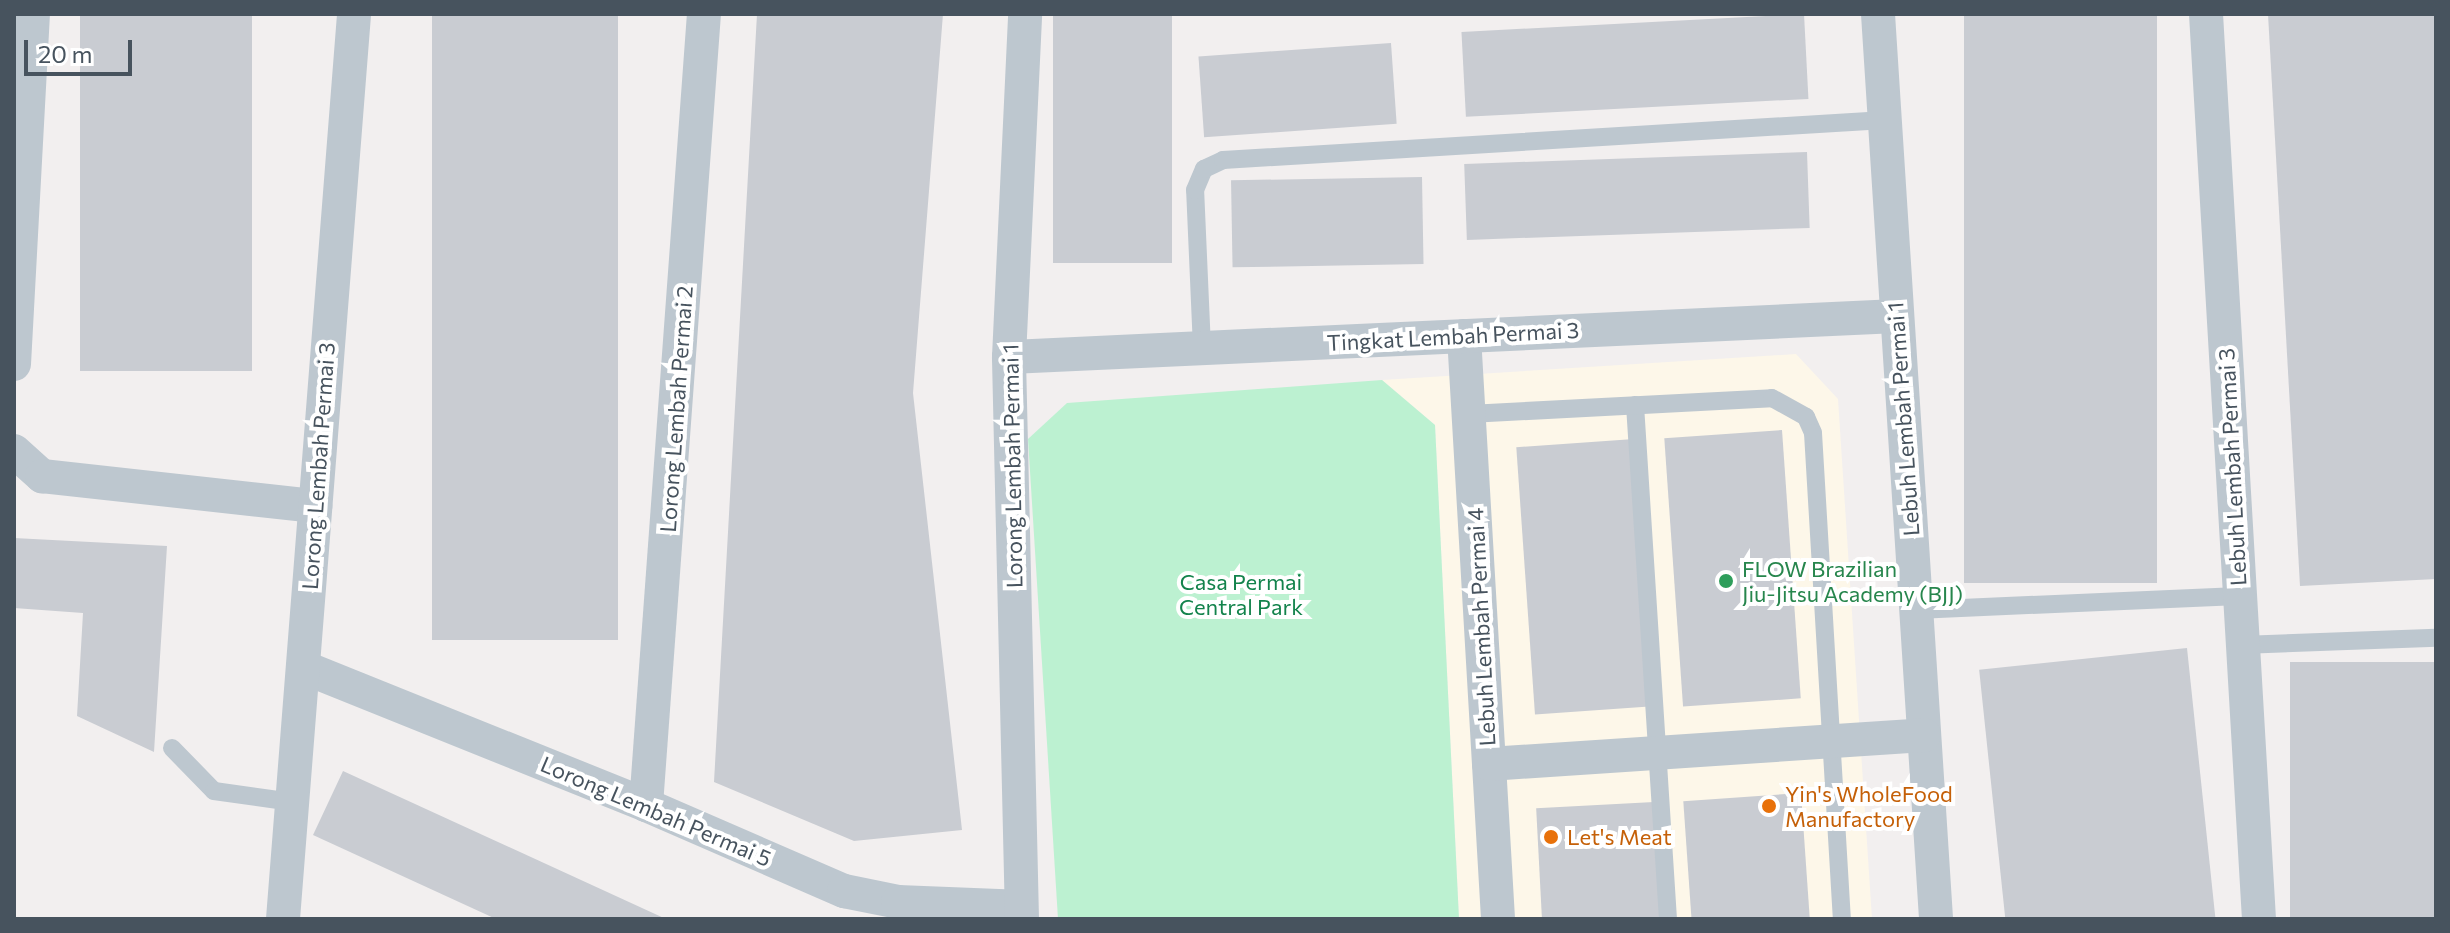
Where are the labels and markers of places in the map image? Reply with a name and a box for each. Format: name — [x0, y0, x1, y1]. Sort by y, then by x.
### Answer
place label: FLOW Brazilian Jiu-Jitsu Academy (BJJ) — [1742, 555, 1963, 606]
marker: FLOW Brazilian Jiu-Jitsu Academy (BJJ) — [1717, 572, 1735, 590]
place label: Yin's WholeFood Manufactory — [1785, 780, 1953, 832]
marker: Yin's WholeFood Manufactory — [1760, 797, 1778, 815]
place label: Let's Meat — [1567, 824, 1672, 850]
marker: Let's Meat — [1542, 828, 1560, 846]

